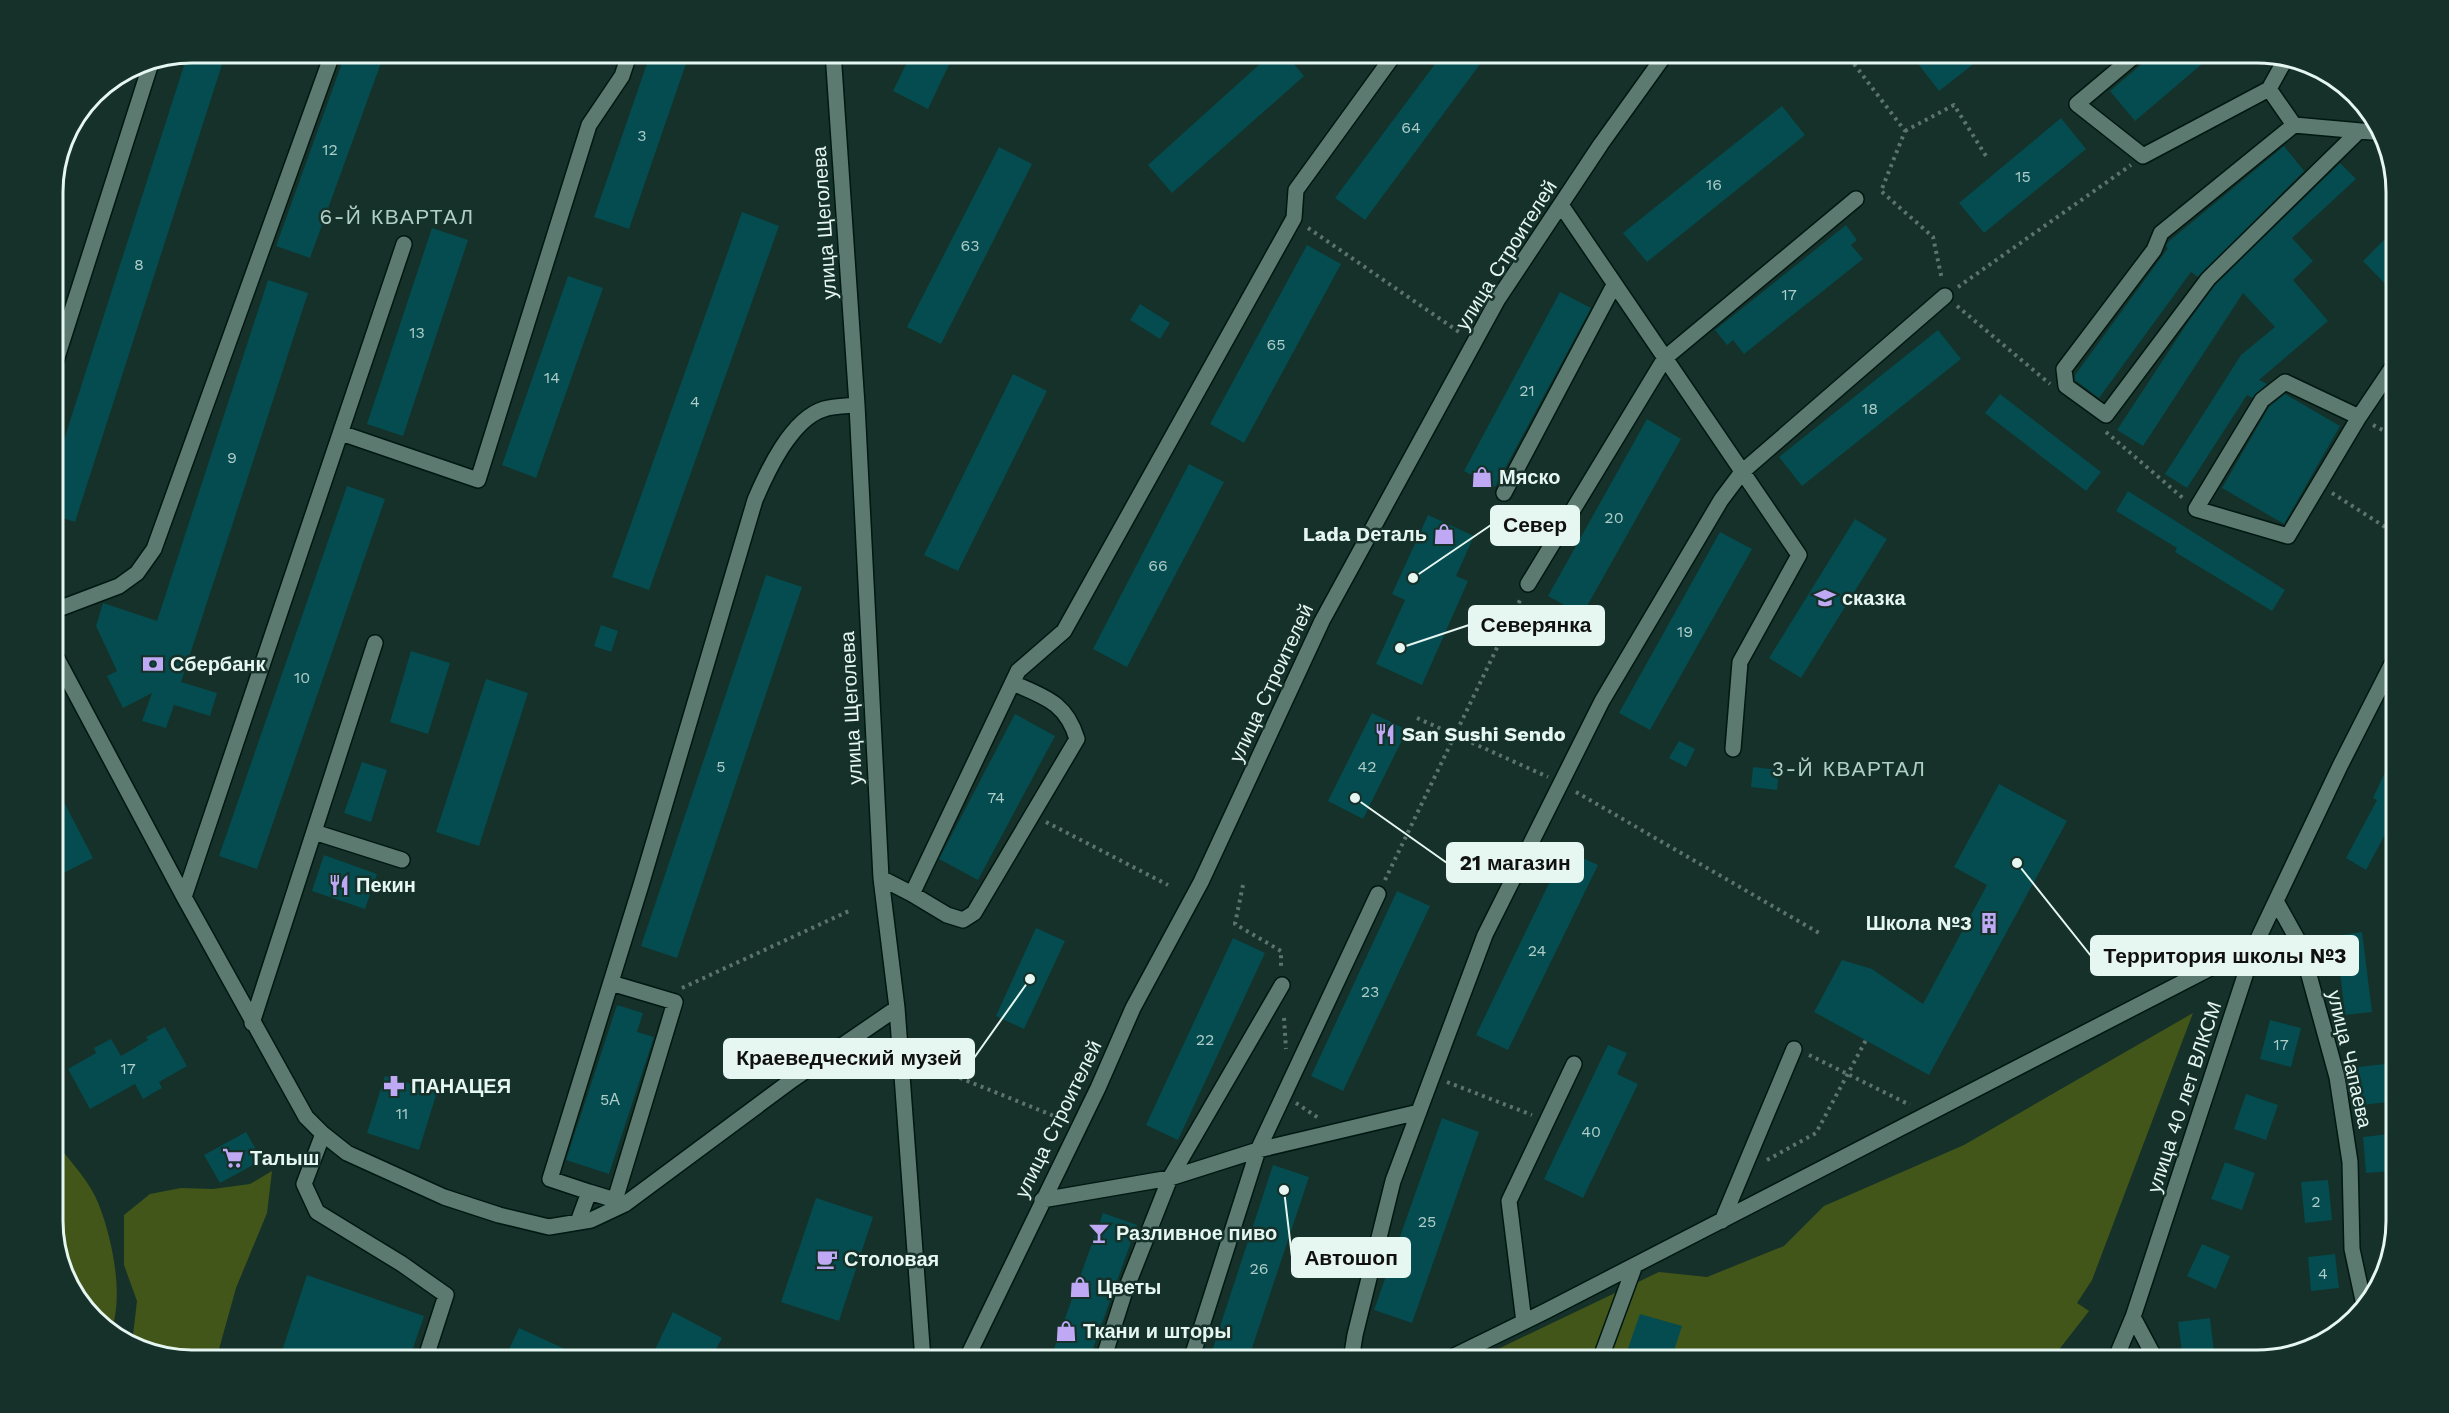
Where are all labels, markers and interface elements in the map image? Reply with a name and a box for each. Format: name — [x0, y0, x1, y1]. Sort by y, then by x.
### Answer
house number: 64 — [1401, 118, 1421, 137]
house number: 3 — [637, 126, 647, 145]
house number: 12 — [322, 140, 338, 159]
street label: улица Щеголева — [807, 145, 841, 300]
house number: 15 — [2015, 167, 2031, 186]
house number: 16 — [1706, 175, 1722, 194]
street label: улица Строителей — [1450, 176, 1562, 334]
district label: 6-Й КВАРТАЛ — [319, 204, 475, 229]
house number: 63 — [960, 236, 980, 255]
house number: 8 — [134, 255, 144, 274]
house number: 17 — [1781, 285, 1797, 304]
house number: 13 — [409, 323, 425, 342]
house number: 65 — [1266, 335, 1286, 354]
house number: 14 — [544, 368, 560, 387]
house number: 21 — [1519, 381, 1535, 400]
house number: 4 — [690, 392, 700, 411]
house number: 18 — [1862, 399, 1878, 418]
house number: 9 — [227, 448, 237, 467]
shop icon: Мяско — [1470, 465, 1494, 489]
place label: Мяско — [1499, 465, 1560, 489]
callout: Север — [1491, 506, 1579, 545]
house number: 20 — [1604, 508, 1624, 527]
text: Север — [1503, 512, 1567, 537]
place label: Lada Dеталь — [1303, 522, 1427, 546]
shop icon: Lada Dеталь — [1432, 522, 1456, 546]
house number: 66 — [1148, 556, 1168, 575]
school or university icon: сказка — [1813, 586, 1837, 610]
place label: сказка — [1842, 586, 1906, 610]
street label: улица Строителей — [1224, 600, 1318, 766]
callout: Северянка — [1469, 606, 1604, 645]
text: Северянка — [1481, 612, 1592, 637]
house number: 19 — [1677, 622, 1693, 641]
street label: улица Щеголева — [835, 630, 867, 785]
bank icon: Сбербанк — [141, 652, 165, 676]
place label: Сбербанк — [170, 652, 266, 676]
house number: 10 — [294, 668, 310, 687]
restaurant icon: San Sushi Sendo — [1373, 722, 1397, 746]
place label: San Sushi Sendo — [1402, 722, 1566, 746]
district label: 3-Й КВАРТАЛ — [1772, 756, 1926, 781]
house number: 5 — [716, 757, 726, 776]
house number: 42 — [1357, 757, 1377, 776]
house number: 74 — [987, 788, 1005, 807]
callout: 21 магазин — [1447, 843, 1583, 882]
text: 21 магазин — [1459, 850, 1571, 875]
restaurant icon: Пекин — [327, 873, 351, 897]
place label: Пекин — [356, 873, 416, 897]
place label: Школа №3 — [1866, 911, 1972, 935]
building icon: Школа №3 — [1977, 911, 2001, 935]
callout: Территория школы №3 — [2091, 936, 2358, 975]
house number: 24 — [1528, 941, 1547, 960]
text: Территория школы №3 — [2103, 943, 2347, 968]
house number: 23 — [1361, 982, 1379, 1001]
street label: улица Чапаева — [2322, 988, 2378, 1131]
street label: улица 40 лет ВЛКСМ — [2142, 998, 2226, 1196]
house number: 22 — [1196, 1030, 1214, 1049]
house number: 17 — [2273, 1035, 2289, 1054]
street label: улица Строителей — [1009, 1036, 1107, 1202]
callout: Краеведческий музей — [724, 1039, 974, 1078]
text: Краеведческий музей — [736, 1045, 962, 1070]
house number: 17 — [120, 1059, 136, 1078]
pharmacy icon: ПАНАЦЕЯ — [382, 1074, 406, 1098]
place label: ПАНАЦЕЯ — [411, 1074, 511, 1098]
house number: 5А — [600, 1090, 620, 1109]
house number: 11 — [396, 1104, 408, 1123]
house number: 40 — [1581, 1122, 1601, 1141]
supermarket icon: Талыш — [221, 1146, 245, 1170]
place label: Талыш — [250, 1146, 319, 1170]
house number: 2 — [2311, 1192, 2321, 1211]
house number: 25 — [1418, 1212, 1436, 1231]
bar icon: Разливное пиво — [1087, 1221, 1111, 1245]
place label: Разливное пиво — [1116, 1221, 1277, 1245]
callout: Автошоп — [1292, 1238, 1410, 1277]
text: Автошоп — [1304, 1245, 1398, 1270]
cafe icon: Столовая — [815, 1247, 839, 1271]
place label: Столовая — [844, 1247, 939, 1271]
house number: 26 — [1249, 1259, 1269, 1278]
house number: 4 — [2318, 1264, 2328, 1283]
shop icon: Цветы — [1068, 1275, 1092, 1299]
place label: Цветы — [1097, 1275, 1161, 1299]
shop icon: Ткани и шторы — [1054, 1319, 1078, 1343]
place label: Ткани и шторы — [1083, 1319, 1231, 1343]

